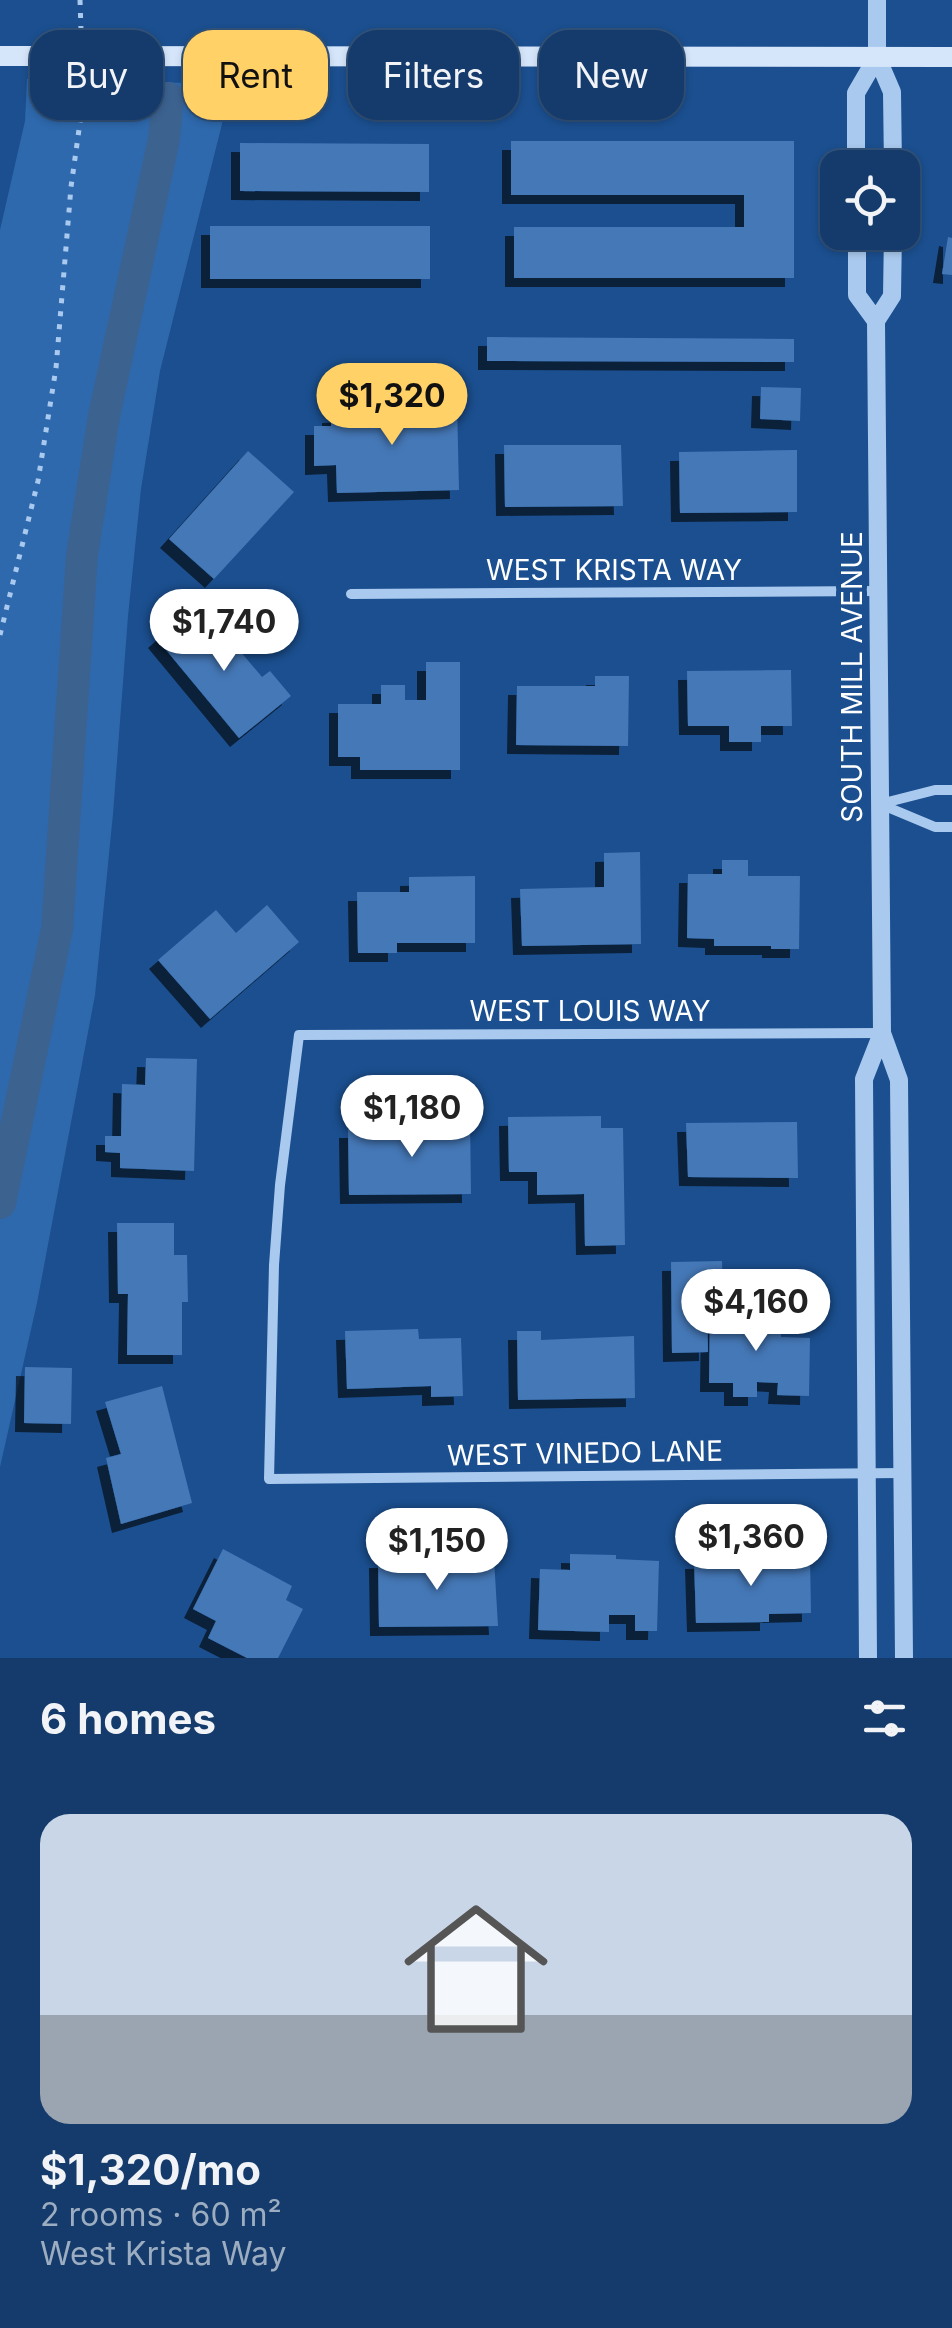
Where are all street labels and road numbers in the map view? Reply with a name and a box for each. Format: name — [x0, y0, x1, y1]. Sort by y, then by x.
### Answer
street label: SOUTH MILL AVENUE — [835, 531, 869, 823]
street label: WEST KRISTA WAY — [486, 553, 742, 587]
street label: WEST LOUIS WAY — [469, 994, 711, 1028]
street label: WEST VINEDO LANE — [447, 1434, 723, 1472]

